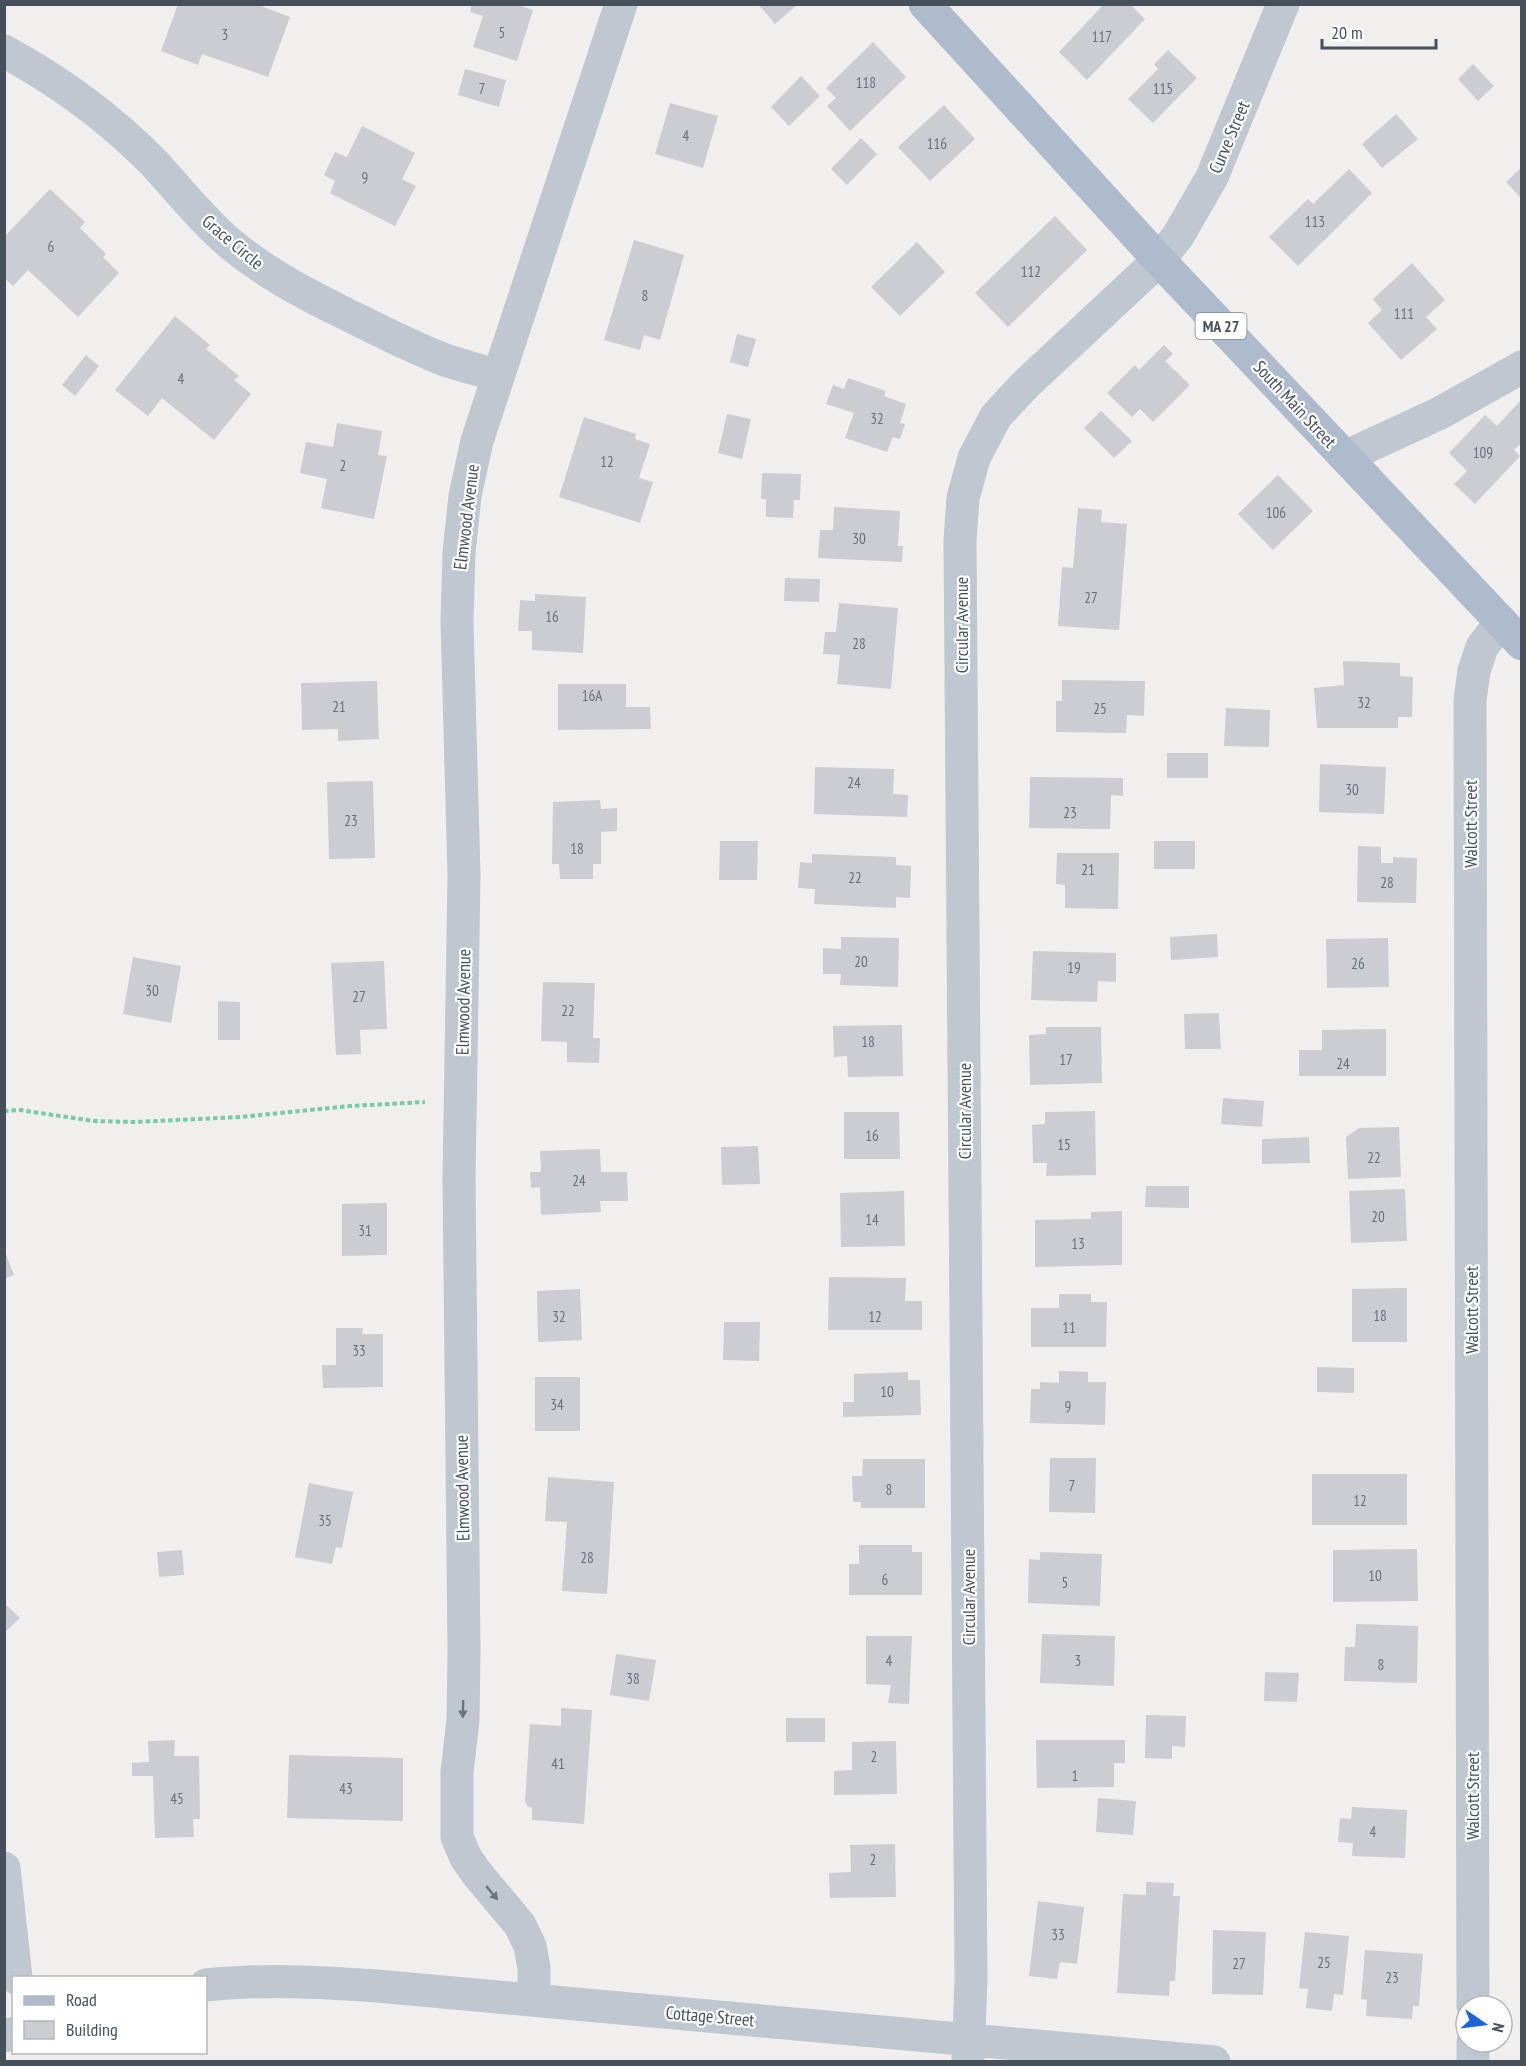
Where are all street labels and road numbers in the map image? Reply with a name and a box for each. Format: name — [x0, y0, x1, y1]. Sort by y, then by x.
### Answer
street label: Curve Street — [1204, 97, 1255, 177]
street label: Grace Circle — [197, 210, 269, 274]
road number: MA 27 — [1196, 313, 1246, 339]
street label: South Main Street — [1249, 355, 1341, 453]
street label: Elmwood Avenue — [448, 463, 484, 571]
street label: Circular Avenue — [950, 577, 973, 673]
street label: Walcott Street — [1459, 780, 1482, 868]
street label: Elmwood Avenue — [451, 949, 475, 1055]
street label: Circular Avenue — [953, 1063, 976, 1159]
street label: Walcott Street — [1460, 1266, 1483, 1354]
street label: Elmwood Avenue — [450, 1435, 474, 1541]
street label: Circular Avenue — [957, 1549, 980, 1645]
street label: Walcott Street — [1461, 1752, 1484, 1840]
street label: Cottage Street — [665, 2001, 755, 2031]

